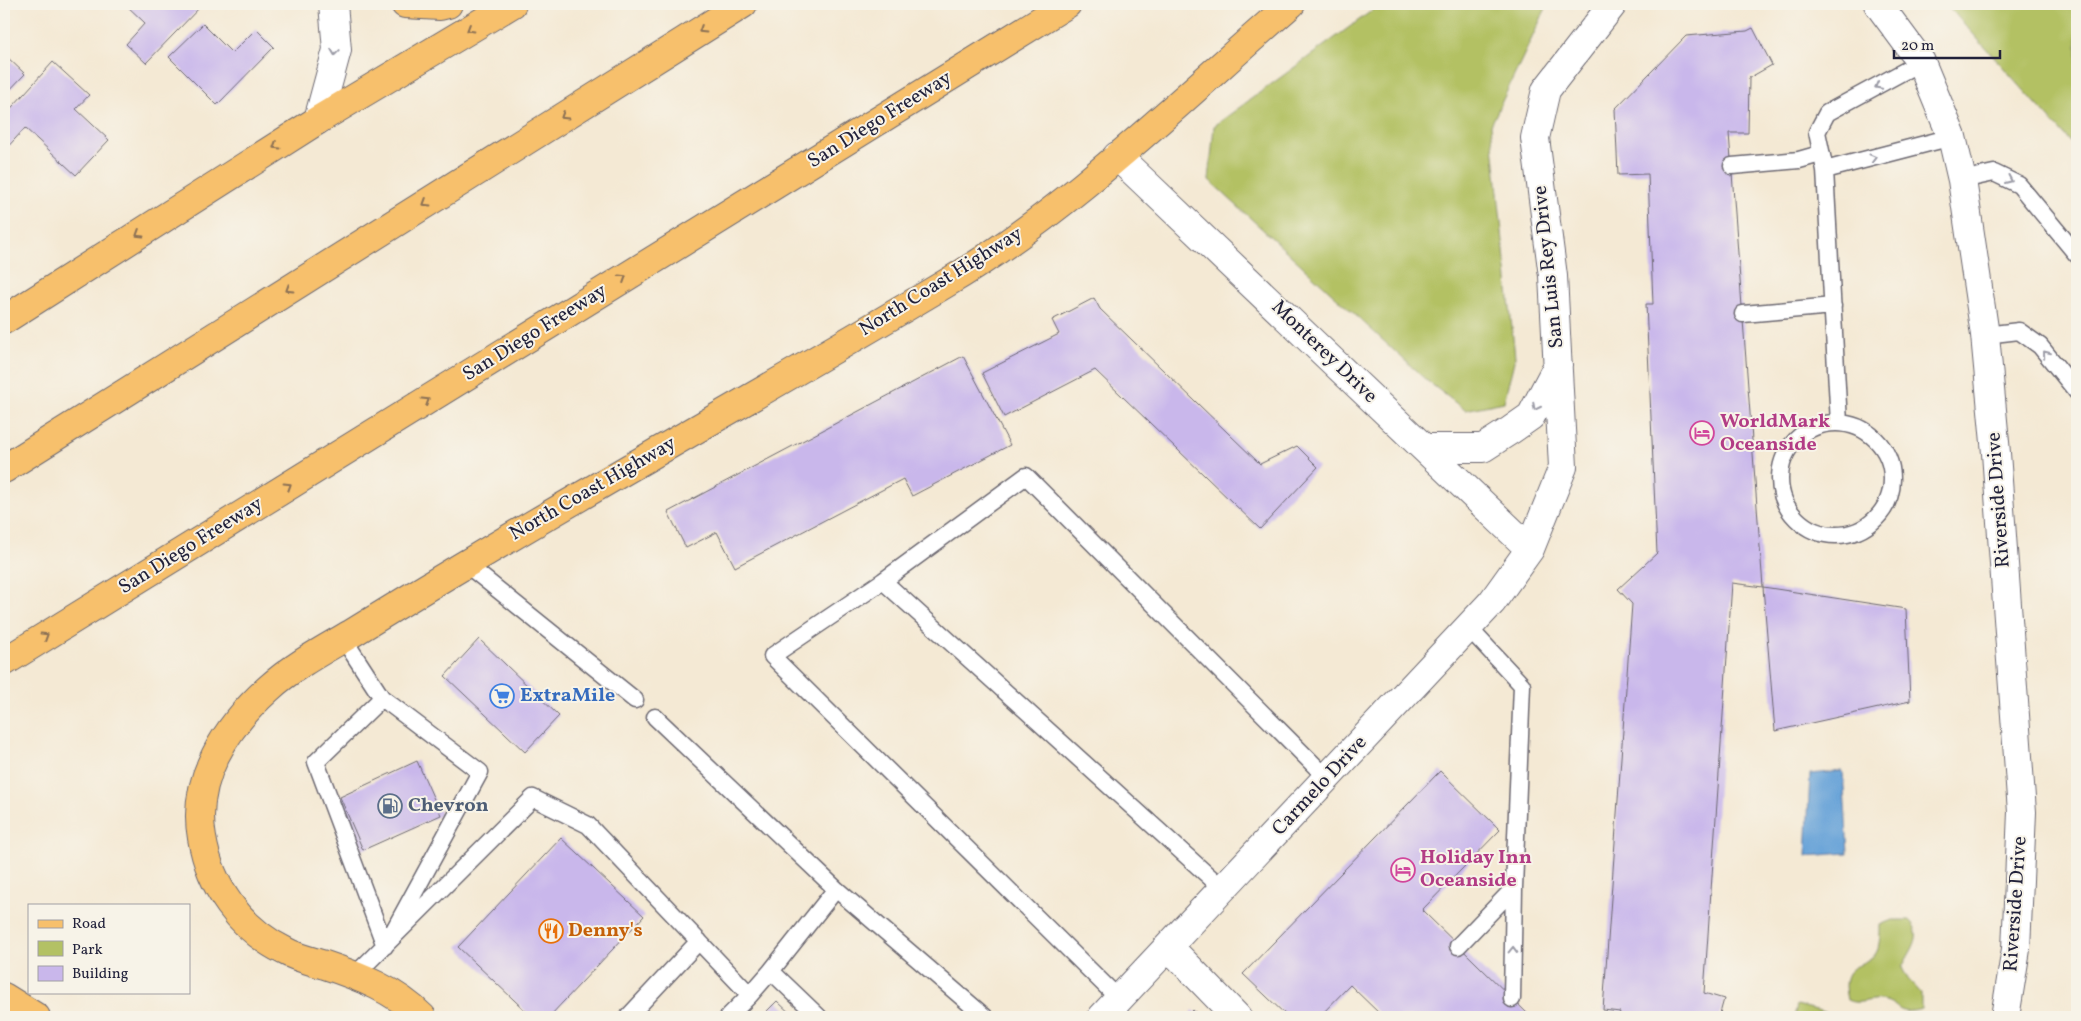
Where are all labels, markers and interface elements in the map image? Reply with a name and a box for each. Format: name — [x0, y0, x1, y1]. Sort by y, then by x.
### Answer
one-way arrow — [466, 22, 475, 32]
one-way arrow — [698, 23, 707, 33]
scale bar — [1894, 28, 2000, 60]
text: 20 m — [1901, 36, 1934, 57]
one-way arrow — [330, 49, 341, 57]
street label: San Diego Freeway — [802, 64, 958, 176]
one-way arrow — [1874, 79, 1883, 89]
one-way arrow — [560, 110, 569, 120]
one-way arrow — [273, 140, 282, 150]
one-way arrow — [1868, 154, 1876, 164]
one-way arrow — [2004, 174, 2013, 185]
street label: San Luis Rey Drive — [1527, 184, 1571, 350]
one-way arrow — [423, 197, 432, 206]
street label: North Coast Highway — [854, 220, 1028, 344]
one-way arrow — [136, 227, 145, 237]
one-way arrow — [618, 275, 627, 285]
street label: San Diego Freeway — [457, 277, 613, 389]
one-way arrow — [285, 283, 294, 293]
street label: Monterey Drive — [1265, 294, 1383, 410]
one-way arrow — [2044, 351, 2052, 360]
one-way arrow — [420, 397, 429, 407]
one-way arrow — [1532, 402, 1542, 411]
place label: WorldMark Oceanside — [1720, 408, 1830, 459]
hotel icon: WorldMark Oceanside — [1689, 420, 1715, 446]
street label: North Coast Highway — [505, 430, 682, 548]
street label: Riverside Drive — [1980, 431, 2018, 569]
one-way arrow — [282, 483, 291, 492]
street label: San Diego Freeway — [113, 490, 269, 602]
one-way arrow — [40, 633, 49, 642]
place label: ExtraMile — [520, 682, 615, 710]
supermarket icon: ExtraMile — [489, 683, 515, 709]
street label: Carmelo Drive — [1266, 730, 1374, 842]
place label: Chevron — [408, 792, 489, 820]
fuel station icon: Chevron — [377, 793, 403, 819]
street label: Riverside Drive — [1997, 835, 2035, 973]
place label: Holiday Inn Oceanside — [1420, 844, 1532, 895]
hotel icon: Holiday Inn Oceanside — [1390, 857, 1416, 883]
legend — [28, 904, 190, 994]
text: Road — [72, 914, 106, 935]
place label: Denny's — [568, 917, 643, 945]
restaurant icon: Denny's — [538, 918, 564, 944]
text: Park — [72, 940, 103, 961]
one-way arrow — [1508, 946, 1518, 954]
text: Building — [72, 964, 129, 985]

